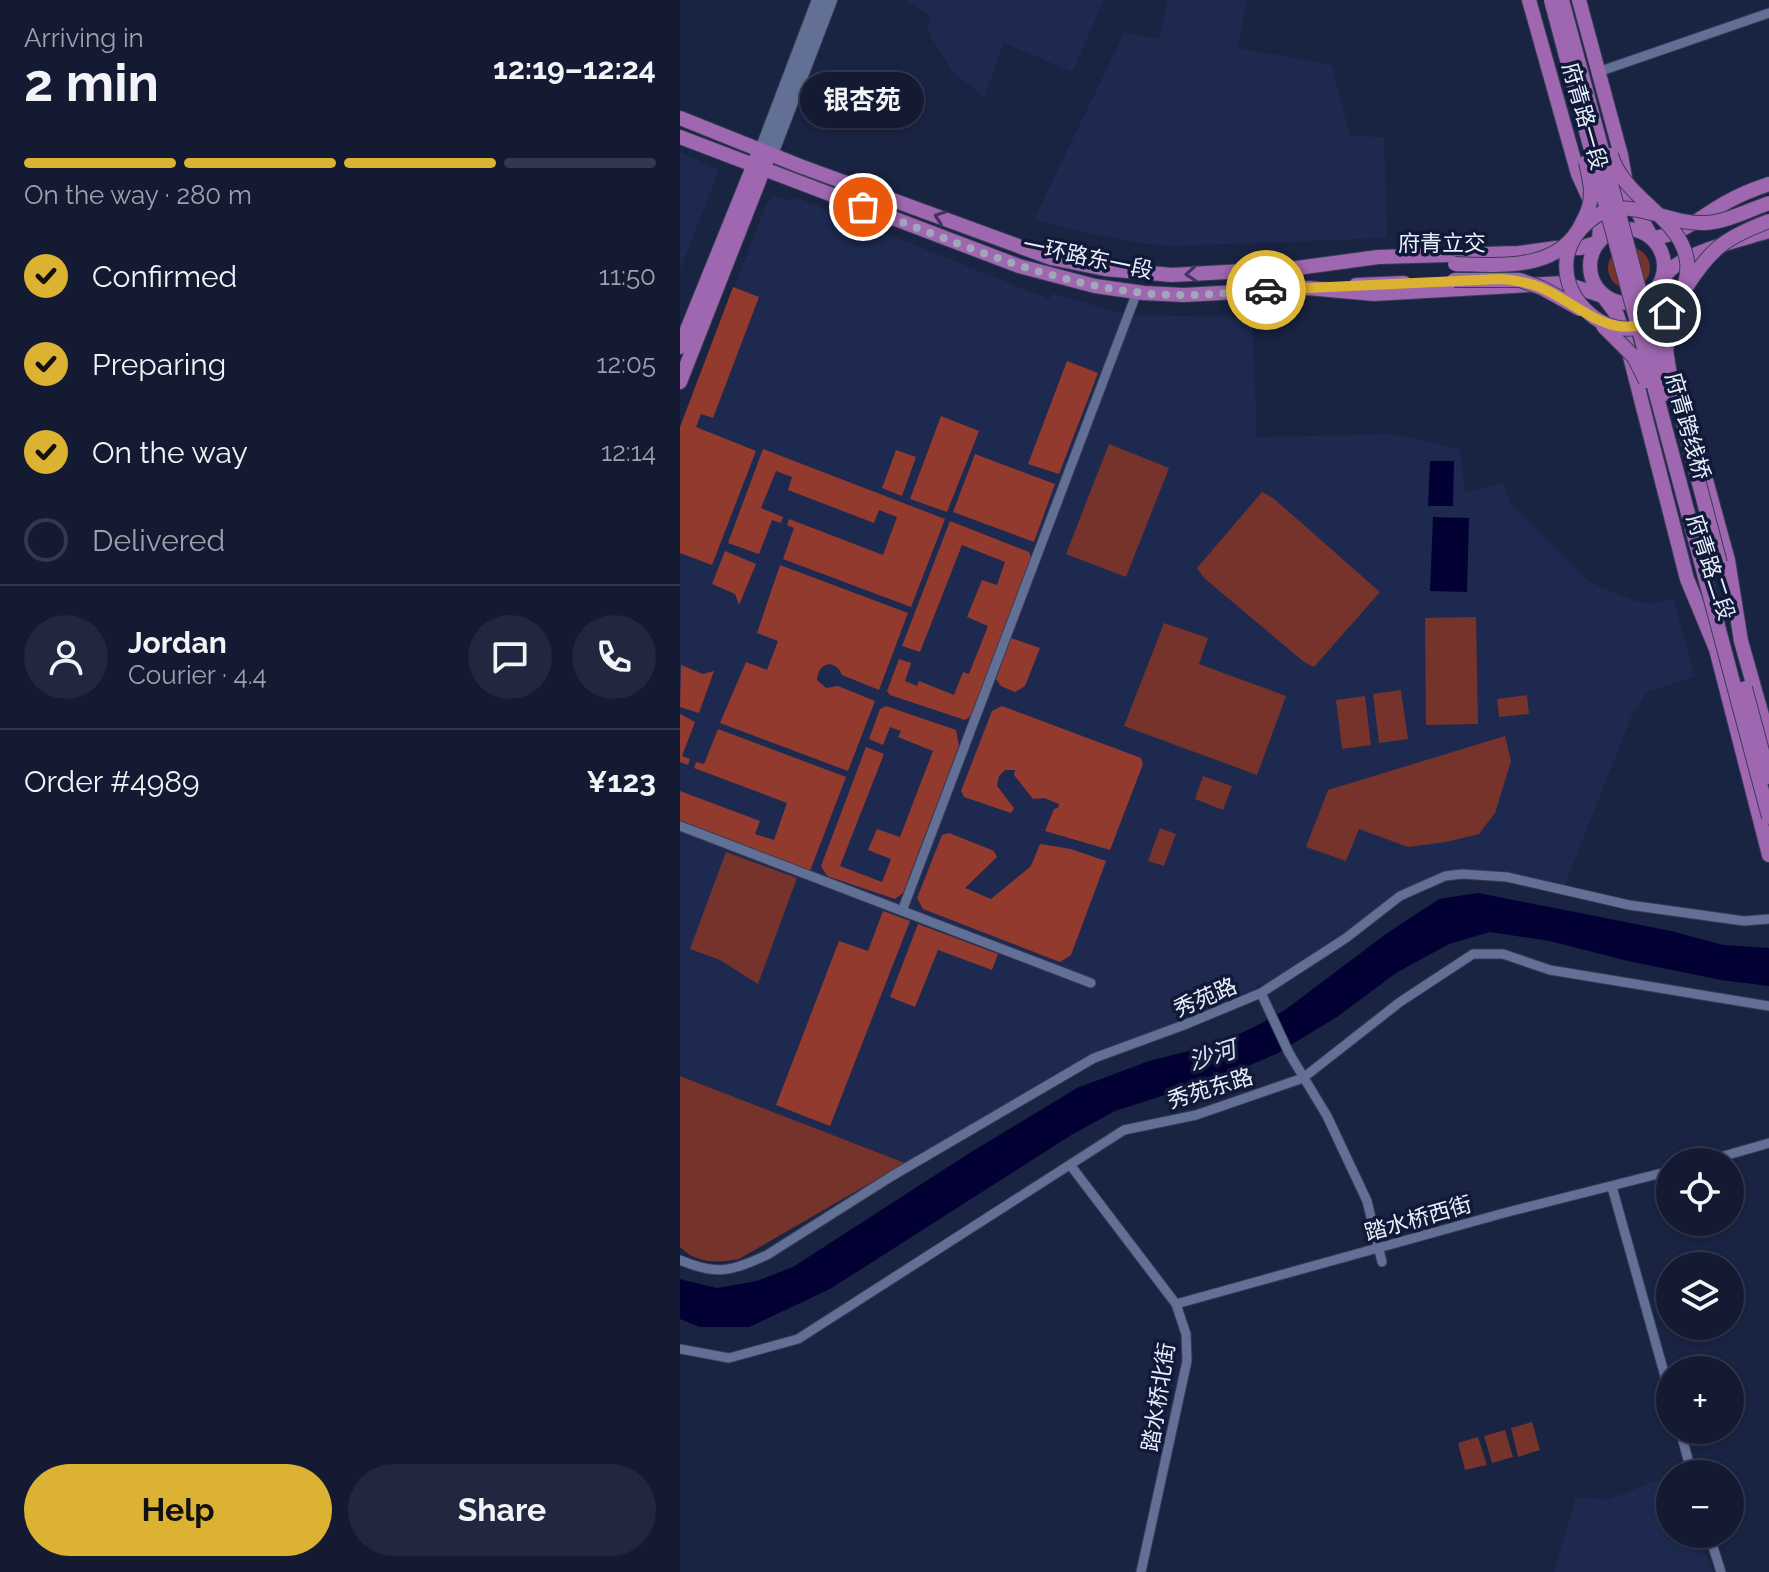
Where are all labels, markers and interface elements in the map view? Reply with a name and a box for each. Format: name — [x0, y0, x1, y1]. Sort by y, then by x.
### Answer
text: Arriving in — [24, 23, 144, 53]
text: 12:19–12:24 — [493, 51, 656, 86]
text: 2 min — [24, 52, 159, 113]
street label: 府青路一段 — [1557, 60, 1613, 172]
callout: 银杏苑 — [801, 71, 925, 127]
text: 银杏苑 — [823, 85, 901, 115]
pin — [829, 173, 897, 241]
text: On the way · 280 m — [24, 180, 252, 210]
icon: bag — [841, 185, 885, 229]
one-way arrow — [934, 210, 948, 227]
street label: 府青立交 — [1398, 230, 1486, 256]
street label: 一环路东一段 — [1021, 231, 1155, 283]
courier — [1226, 250, 1306, 330]
icon: check — [24, 254, 68, 298]
text: Confirmed — [92, 259, 237, 294]
text: 11:50 — [599, 261, 656, 291]
one-way arrow — [1184, 265, 1197, 282]
icon: car — [1244, 268, 1288, 312]
pin — [1633, 279, 1701, 347]
icon: home — [1645, 291, 1689, 335]
icon: check — [24, 342, 68, 386]
text: Preparing — [92, 347, 226, 382]
text: 12:05 — [596, 349, 656, 379]
street label: 府青跨线桥 — [1660, 370, 1716, 482]
icon: check — [24, 430, 68, 474]
text: On the way — [92, 435, 248, 470]
text: 12:14 — [601, 437, 656, 467]
street label: 府青路二段 — [1682, 511, 1740, 623]
text: Delivered — [92, 523, 225, 558]
button: person — [24, 615, 108, 699]
button: chat — [468, 615, 552, 699]
button: phone — [572, 615, 656, 699]
text: Jordan — [128, 625, 227, 660]
text: Courier · 4.4 — [128, 660, 267, 690]
text: Order #4989 — [24, 764, 200, 799]
text: ¥123 — [586, 764, 656, 799]
street label: 秀苑路 — [1170, 972, 1240, 1022]
water label: 沙河 — [1185, 1033, 1243, 1076]
street label: 秀苑东路 — [1164, 1063, 1256, 1113]
map controls — [1656, 1148, 1744, 1548]
button: locate — [1656, 1148, 1744, 1236]
street label: 踏水桥西街 — [1362, 1190, 1474, 1246]
button: layers — [1656, 1252, 1744, 1340]
street label: 踏水桥北街 — [1137, 1341, 1179, 1453]
button: + — [1656, 1356, 1744, 1444]
button: − — [1656, 1460, 1744, 1548]
button: Help — [24, 1464, 332, 1556]
button: Share — [348, 1464, 656, 1556]

